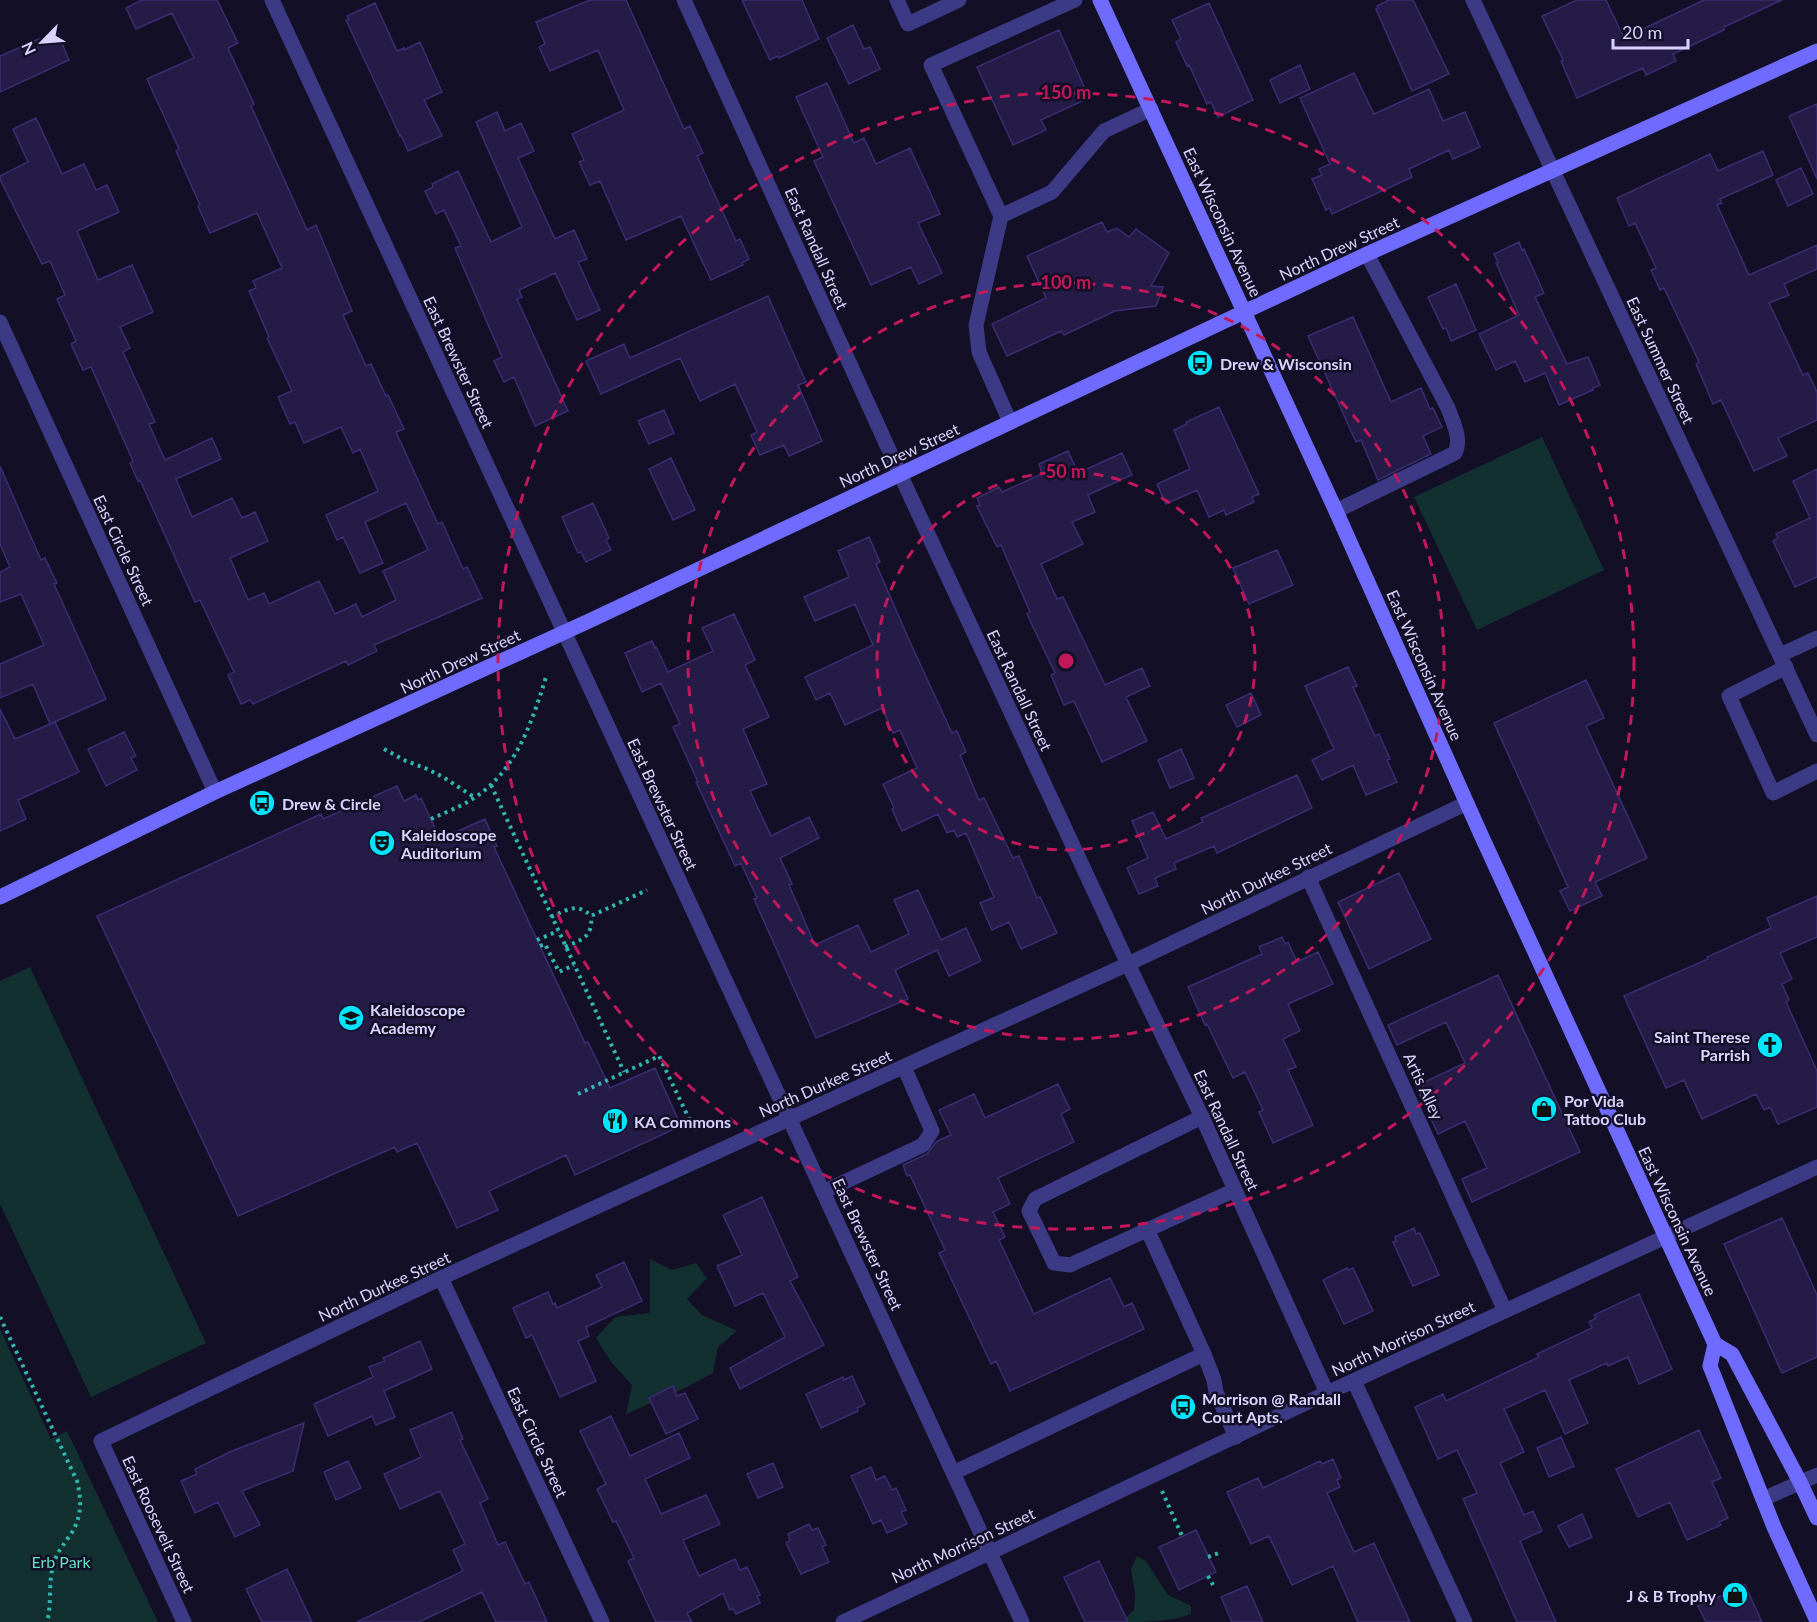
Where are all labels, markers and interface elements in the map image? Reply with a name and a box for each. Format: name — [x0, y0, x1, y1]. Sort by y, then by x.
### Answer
north arrow — [12, 12, 72, 72]
scale bar — [1613, 12, 1688, 50]
text: 20 m — [1622, 21, 1662, 43]
text: N — [17, 39, 39, 58]
text: 150 m — [1041, 81, 1091, 103]
street label: East Wisconsin Avenue — [1180, 144, 1266, 300]
street label: East Randall Street — [782, 184, 852, 312]
street label: North Drew Street — [1276, 212, 1402, 284]
text: 100 m — [1041, 271, 1091, 293]
street label: East Brewster Street — [420, 293, 498, 431]
street label: East Summer Street — [1623, 294, 1699, 427]
bus stop icon: Drew & Wisconsin — [1185, 348, 1215, 378]
place label: Drew & Wisconsin — [1220, 354, 1352, 373]
street label: North Drew Street — [836, 419, 962, 491]
text: 50 m — [1046, 460, 1086, 482]
street label: East Circle Street — [90, 492, 158, 609]
street label: East Wisconsin Avenue — [1383, 587, 1467, 743]
street label: North Drew Street — [397, 625, 523, 697]
street label: East Randall Street — [984, 626, 1056, 754]
centre of rings — [1056, 651, 1076, 671]
street label: East Brewster Street — [624, 735, 702, 873]
bus stop icon: Drew & Circle — [247, 788, 277, 818]
place label: Drew & Circle — [282, 794, 381, 813]
place label: Kaleidoscope Auditorium — [400, 825, 497, 862]
theatre icon: Kaleidoscope Auditorium — [367, 828, 397, 858]
street label: North Durkee Street — [1197, 838, 1335, 918]
place label: Kaleidoscope Academy — [369, 1000, 466, 1037]
school or university icon: Kaleidoscope Academy — [336, 1003, 366, 1033]
place label: Saint Therese Parrish — [1654, 1027, 1750, 1064]
church icon: Saint Therese Parrish — [1755, 1030, 1785, 1060]
street label: North Durkee Street — [756, 1045, 895, 1121]
street label: Artis Alley — [1400, 1049, 1448, 1123]
street label: East Randall Street — [1191, 1066, 1263, 1194]
place label: Por Vida Tattoo Club — [1564, 1091, 1646, 1128]
shop icon: Por Vida Tattoo Club — [1529, 1094, 1559, 1124]
restaurant icon: KA Commons — [600, 1106, 630, 1136]
place label: KA Commons — [634, 1112, 731, 1131]
street label: East Wisconsin Avenue — [1635, 1143, 1721, 1299]
street label: East Brewster Street — [829, 1175, 907, 1313]
street label: North Durkee Street — [315, 1247, 453, 1325]
street label: North Morrison Street — [1328, 1296, 1478, 1380]
street label: East Circle Street — [504, 1384, 572, 1501]
place label: Morrison @ Randall Court Apts. — [1202, 1389, 1341, 1426]
bus stop icon: Morrison @ Randall Court Apts. — [1168, 1392, 1198, 1422]
street label: East Roosevelt Street — [119, 1453, 199, 1596]
street label: North Morrison Street — [888, 1503, 1038, 1587]
park label: Erb Park — [31, 1552, 91, 1571]
shop icon: J & B Trophy — [1720, 1580, 1750, 1610]
place label: J & B Trophy — [1627, 1586, 1717, 1605]

